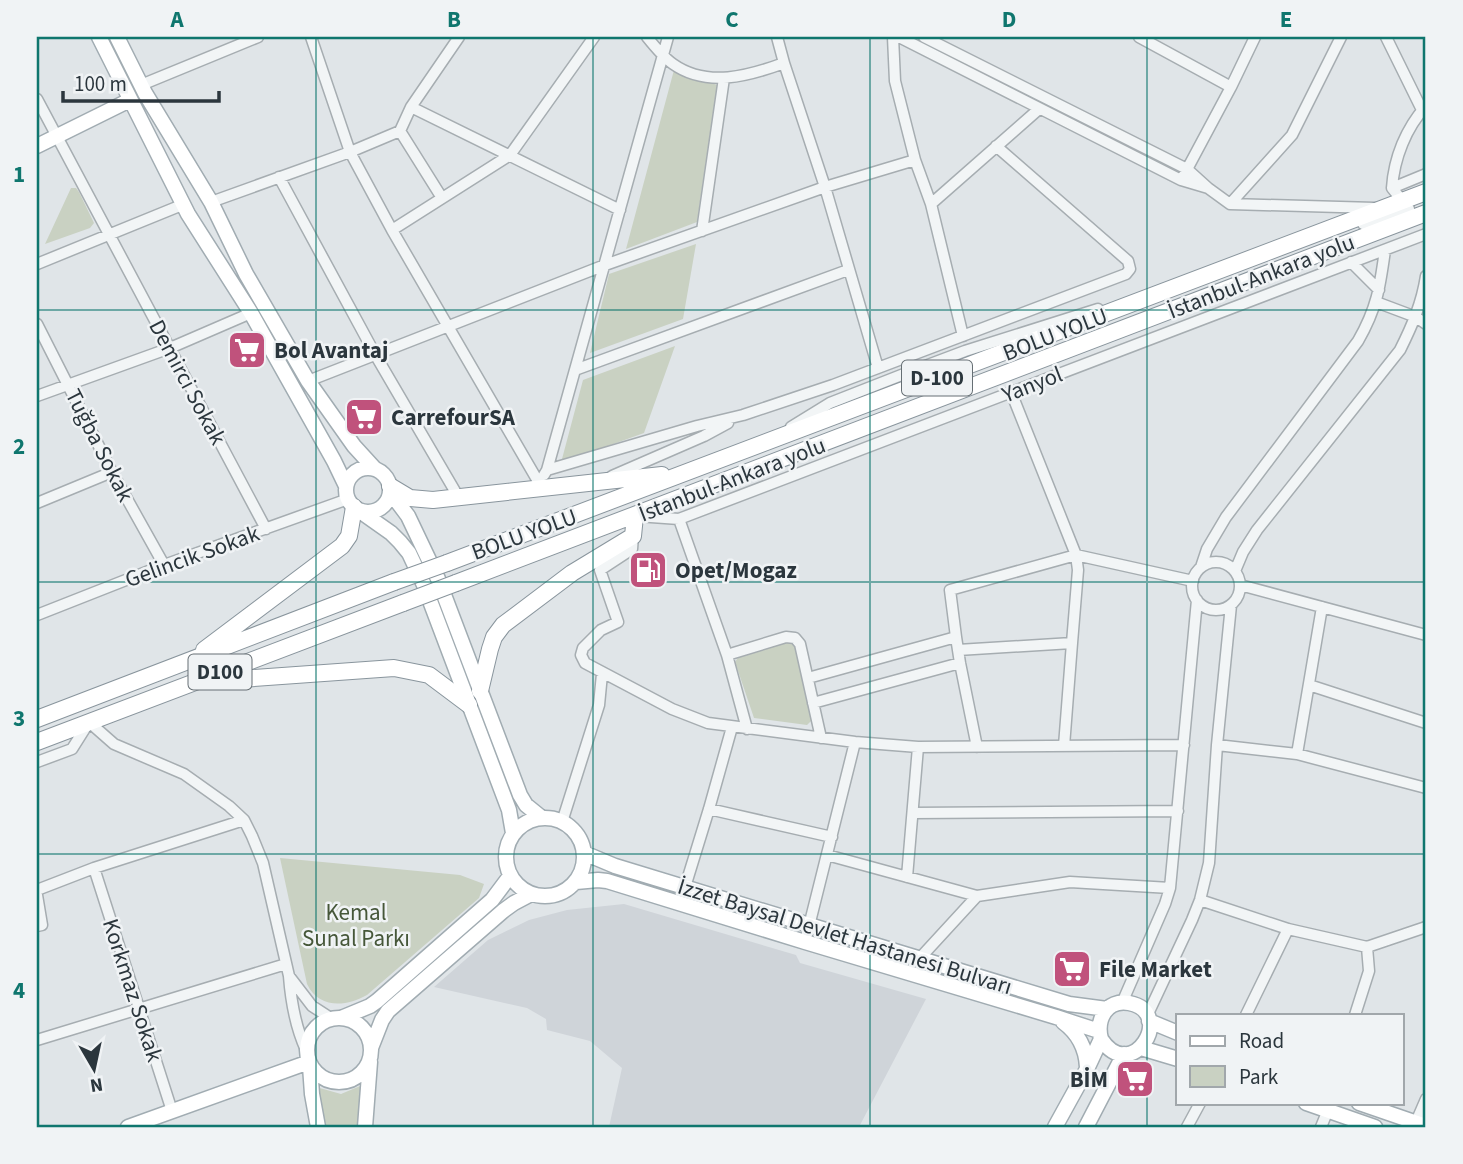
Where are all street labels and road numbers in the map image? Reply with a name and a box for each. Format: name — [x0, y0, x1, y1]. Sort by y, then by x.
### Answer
street label: İstanbul-Ankara yolu — [1163, 226, 1359, 327]
street label: BOLU YOLU — [998, 299, 1112, 370]
street label: Demirci Sokak — [141, 314, 235, 451]
street label: Yanyol — [996, 358, 1067, 411]
road number: D-100 — [902, 360, 972, 396]
street label: Tuğba Sokak — [57, 383, 142, 508]
street label: İstanbul-Ankara yolu — [634, 429, 830, 530]
street label: BOLU YOLU — [467, 500, 582, 569]
street label: Gelincik Sokak — [120, 517, 265, 596]
road number: D100 — [188, 654, 252, 690]
street label: İzzet Baysal Devlet Hastanesi Bulvarı — [674, 870, 1016, 1003]
street label: Korkmaz Sokak — [94, 914, 171, 1067]

